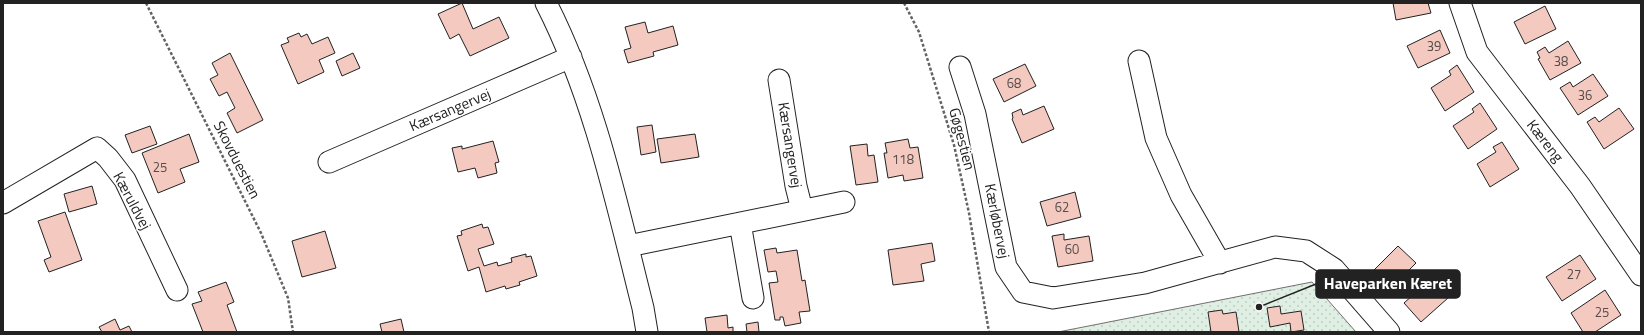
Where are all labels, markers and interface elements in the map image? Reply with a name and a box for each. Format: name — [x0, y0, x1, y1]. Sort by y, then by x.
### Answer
house number: 39 — [1427, 36, 1441, 56]
house number: 38 — [1554, 51, 1568, 71]
house number: 68 — [1007, 73, 1021, 93]
street label: Kærsangervej — [405, 82, 494, 137]
house number: 36 — [1578, 85, 1592, 105]
street label: Kærsangervej — [772, 100, 809, 190]
street label: Gøgestien — [943, 105, 982, 173]
street label: Kæreng — [1521, 114, 1570, 167]
street label: Skovduestien — [208, 117, 267, 203]
house number: 118 — [892, 149, 914, 169]
house number: 25 — [153, 157, 167, 177]
street label: Kæruldvej — [107, 168, 157, 234]
street label: Kærløbervej — [979, 182, 1016, 260]
house number: 62 — [1055, 197, 1069, 217]
house number: 60 — [1065, 239, 1079, 259]
house number: 27 — [1567, 264, 1581, 284]
callout: Haveparken Kæret — [1316, 270, 1460, 298]
text: Haveparken Kæret — [1324, 271, 1452, 295]
house number: 25 — [1595, 302, 1609, 322]

